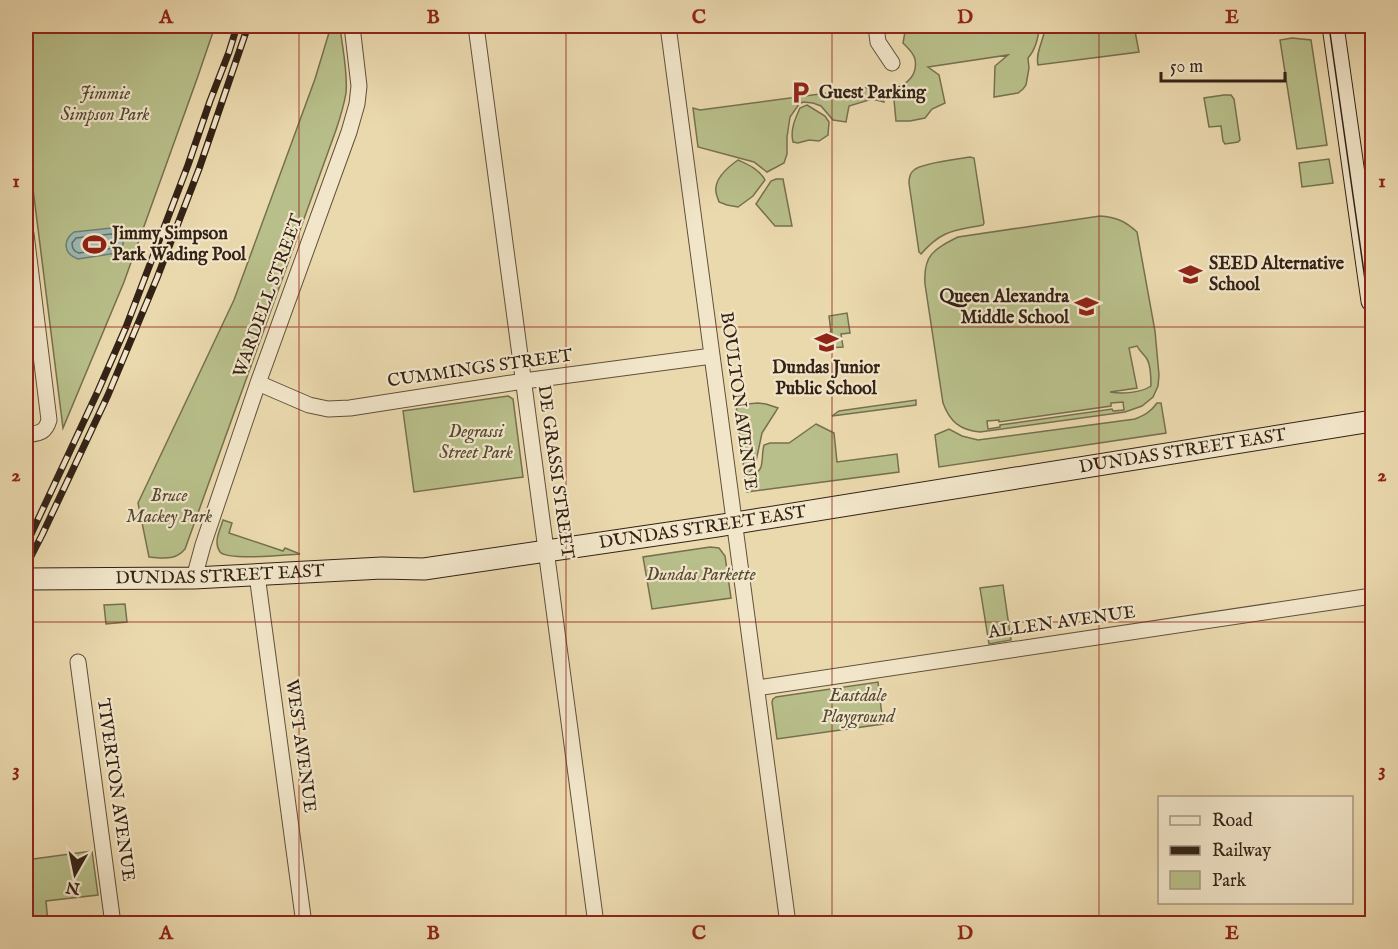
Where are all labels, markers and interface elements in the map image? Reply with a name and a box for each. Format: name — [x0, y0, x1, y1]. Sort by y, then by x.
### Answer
text: A — [158, 5, 174, 30]
text: B — [426, 5, 440, 30]
text: C — [692, 5, 706, 30]
text: D — [957, 5, 973, 30]
text: E — [1225, 5, 1239, 30]
scale bar — [1161, 45, 1286, 83]
text: 50 m — [1170, 56, 1203, 79]
parking icon: Guest Parking — [788, 80, 814, 106]
place label: Guest Parking — [819, 82, 927, 105]
park label: Jimmie Simpson Park — [60, 83, 150, 127]
text: 1 — [12, 169, 20, 194]
text: 1 — [1378, 169, 1386, 194]
street label: WARDELL STREET — [229, 211, 309, 381]
place label: Jimmy Simpson Park Wading Pool — [110, 223, 247, 267]
sports icon: Jimmy Simpson Park Wading Pool — [81, 231, 107, 257]
place label: SEED Alternative School — [1209, 253, 1345, 297]
school or university icon: SEED Alternative School — [1178, 261, 1204, 287]
place label: Queen Alexandra Middle School — [939, 286, 1070, 330]
school or university icon: Queen Alexandra Middle School — [1074, 294, 1100, 320]
street label: BOULTON AVENUE — [714, 310, 762, 492]
school or university icon: Dundas Junior Public School — [813, 329, 839, 355]
street label: CUMMINGS STREET — [386, 345, 574, 393]
place label: Dundas Junior Public School — [772, 357, 880, 401]
street label: DE GRASSI STREET — [531, 384, 579, 560]
park label: Degrassi Street Park — [439, 421, 513, 465]
street label: DUNDAS STREET EAST — [1077, 423, 1288, 479]
text: 2 — [11, 463, 21, 488]
text: 2 — [1377, 463, 1387, 488]
park label: Bruce Mackey Park — [126, 485, 212, 529]
street label: DUNDAS STREET EAST — [597, 500, 808, 555]
street label: DUNDAS STREET EAST — [115, 560, 325, 590]
park label: Dundas Parkette — [646, 564, 756, 587]
street label: ALLEN AVENUE — [986, 601, 1137, 645]
street label: WEST AVENUE — [279, 678, 321, 814]
park label: Eastdale Playground — [821, 685, 896, 729]
street label: TIVERTON AVENUE — [91, 697, 139, 883]
text: 3 — [12, 758, 20, 783]
text: 3 — [1378, 758, 1386, 783]
legend — [1158, 796, 1353, 904]
text: Road — [1212, 810, 1253, 833]
text: Railway — [1212, 840, 1271, 863]
north arrow — [45, 844, 105, 904]
text: Park — [1212, 870, 1247, 893]
text: N — [64, 876, 82, 898]
text: A — [158, 921, 174, 946]
text: B — [426, 921, 440, 946]
text: C — [692, 921, 706, 946]
text: D — [957, 921, 973, 946]
text: E — [1225, 921, 1239, 946]

